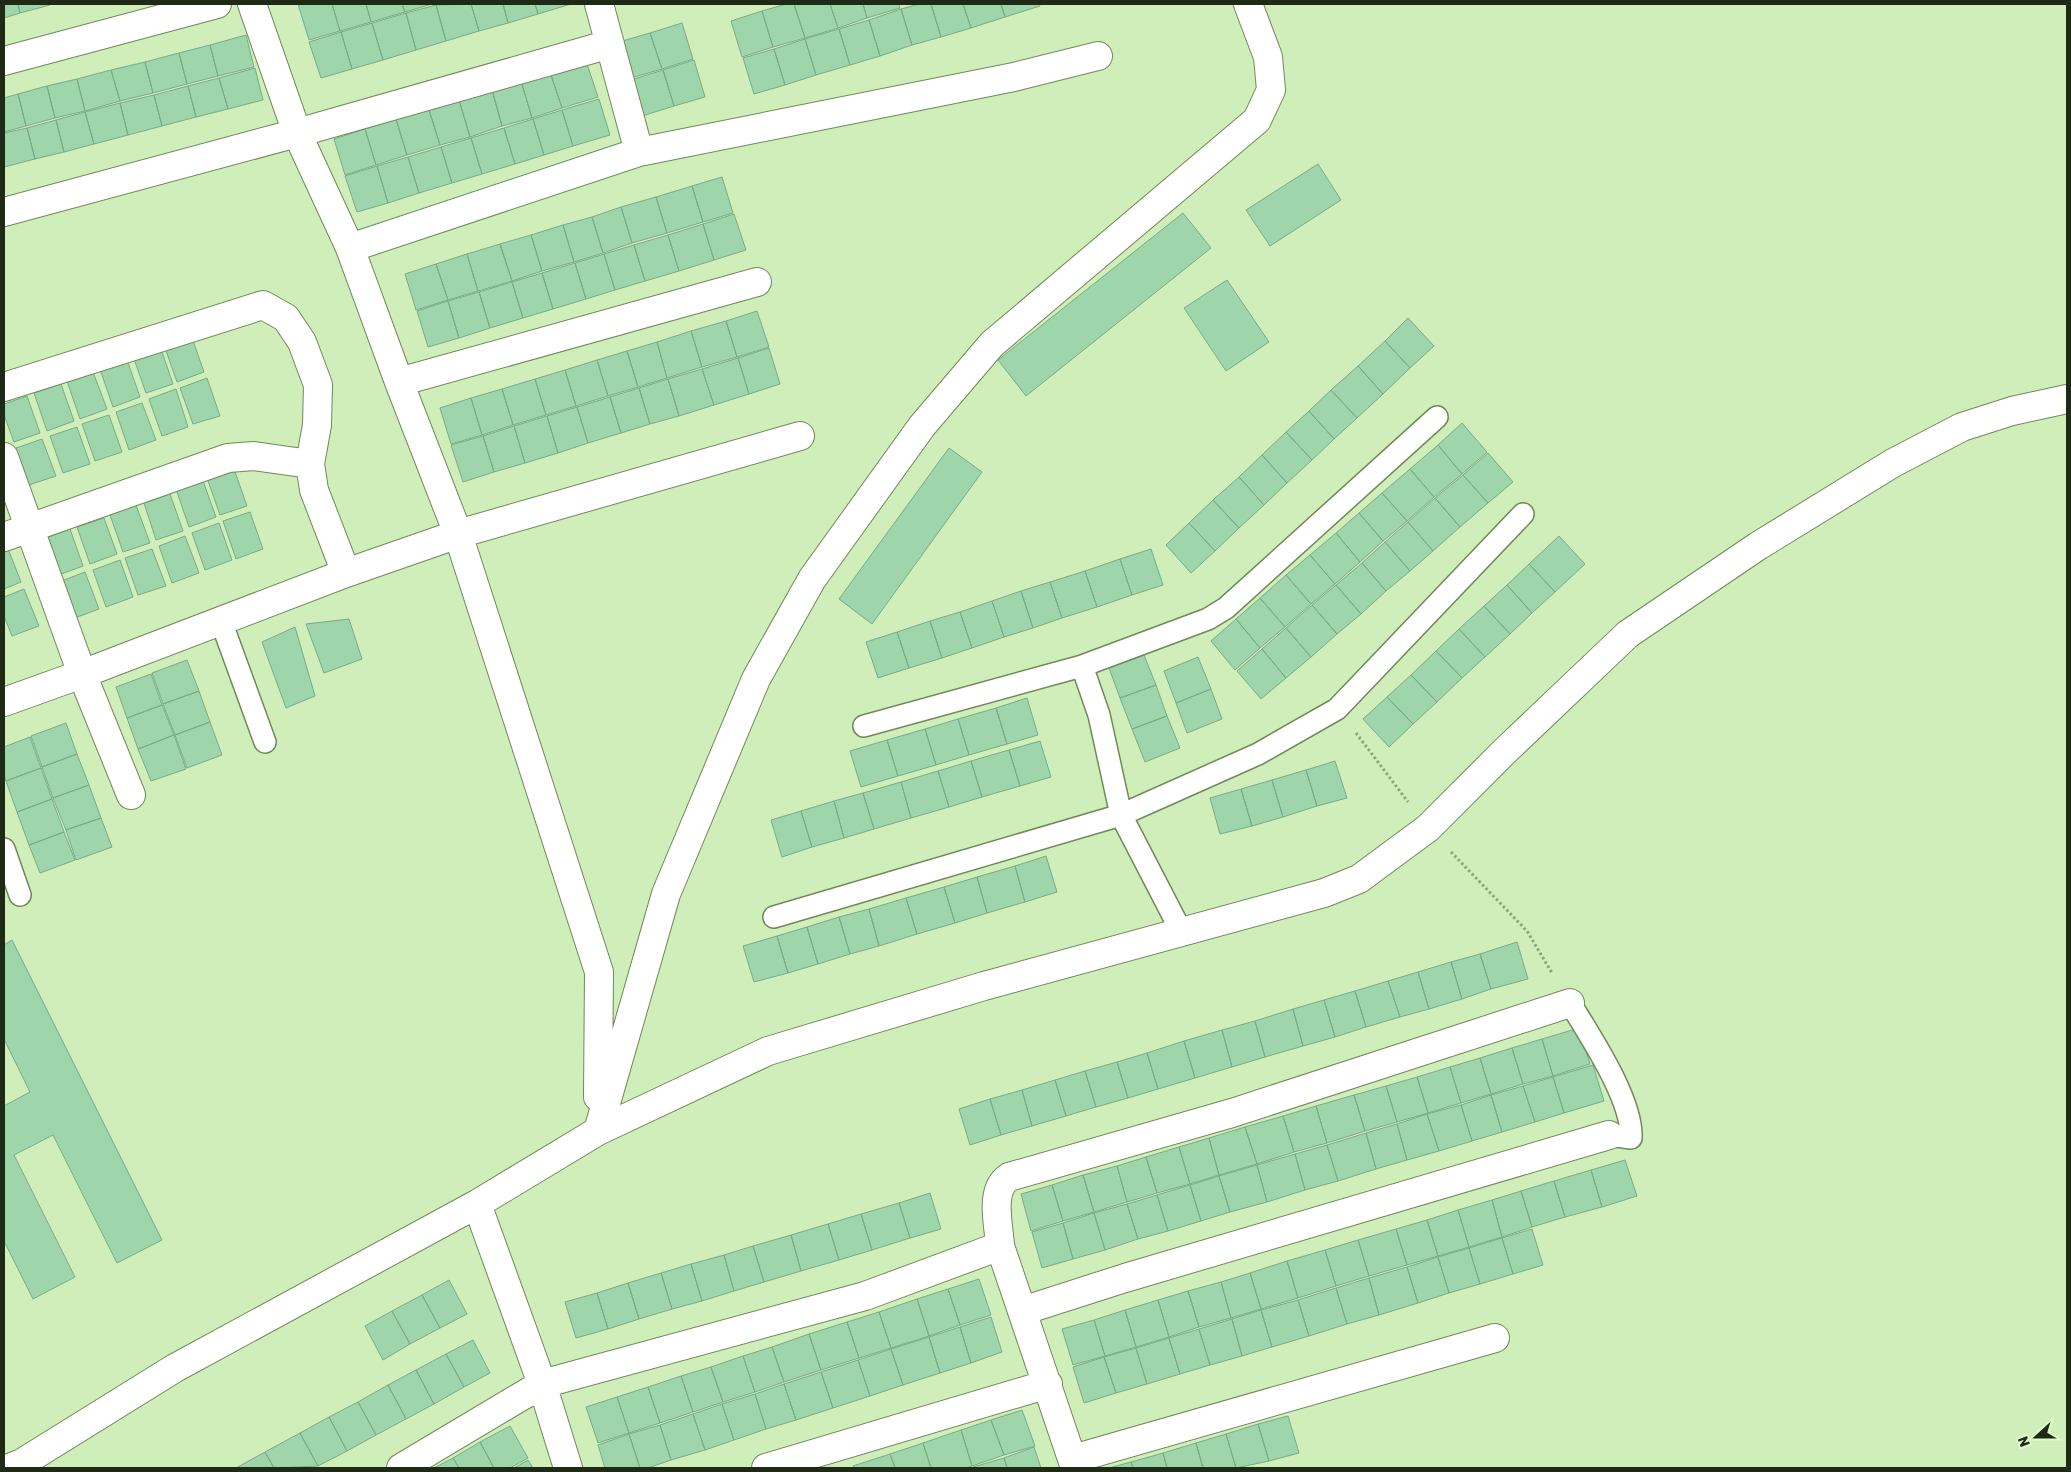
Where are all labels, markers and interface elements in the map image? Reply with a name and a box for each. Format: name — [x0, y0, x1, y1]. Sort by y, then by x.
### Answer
north arrow — [2011, 1412, 2061, 1462]
text: N — [2015, 1434, 2034, 1449]

